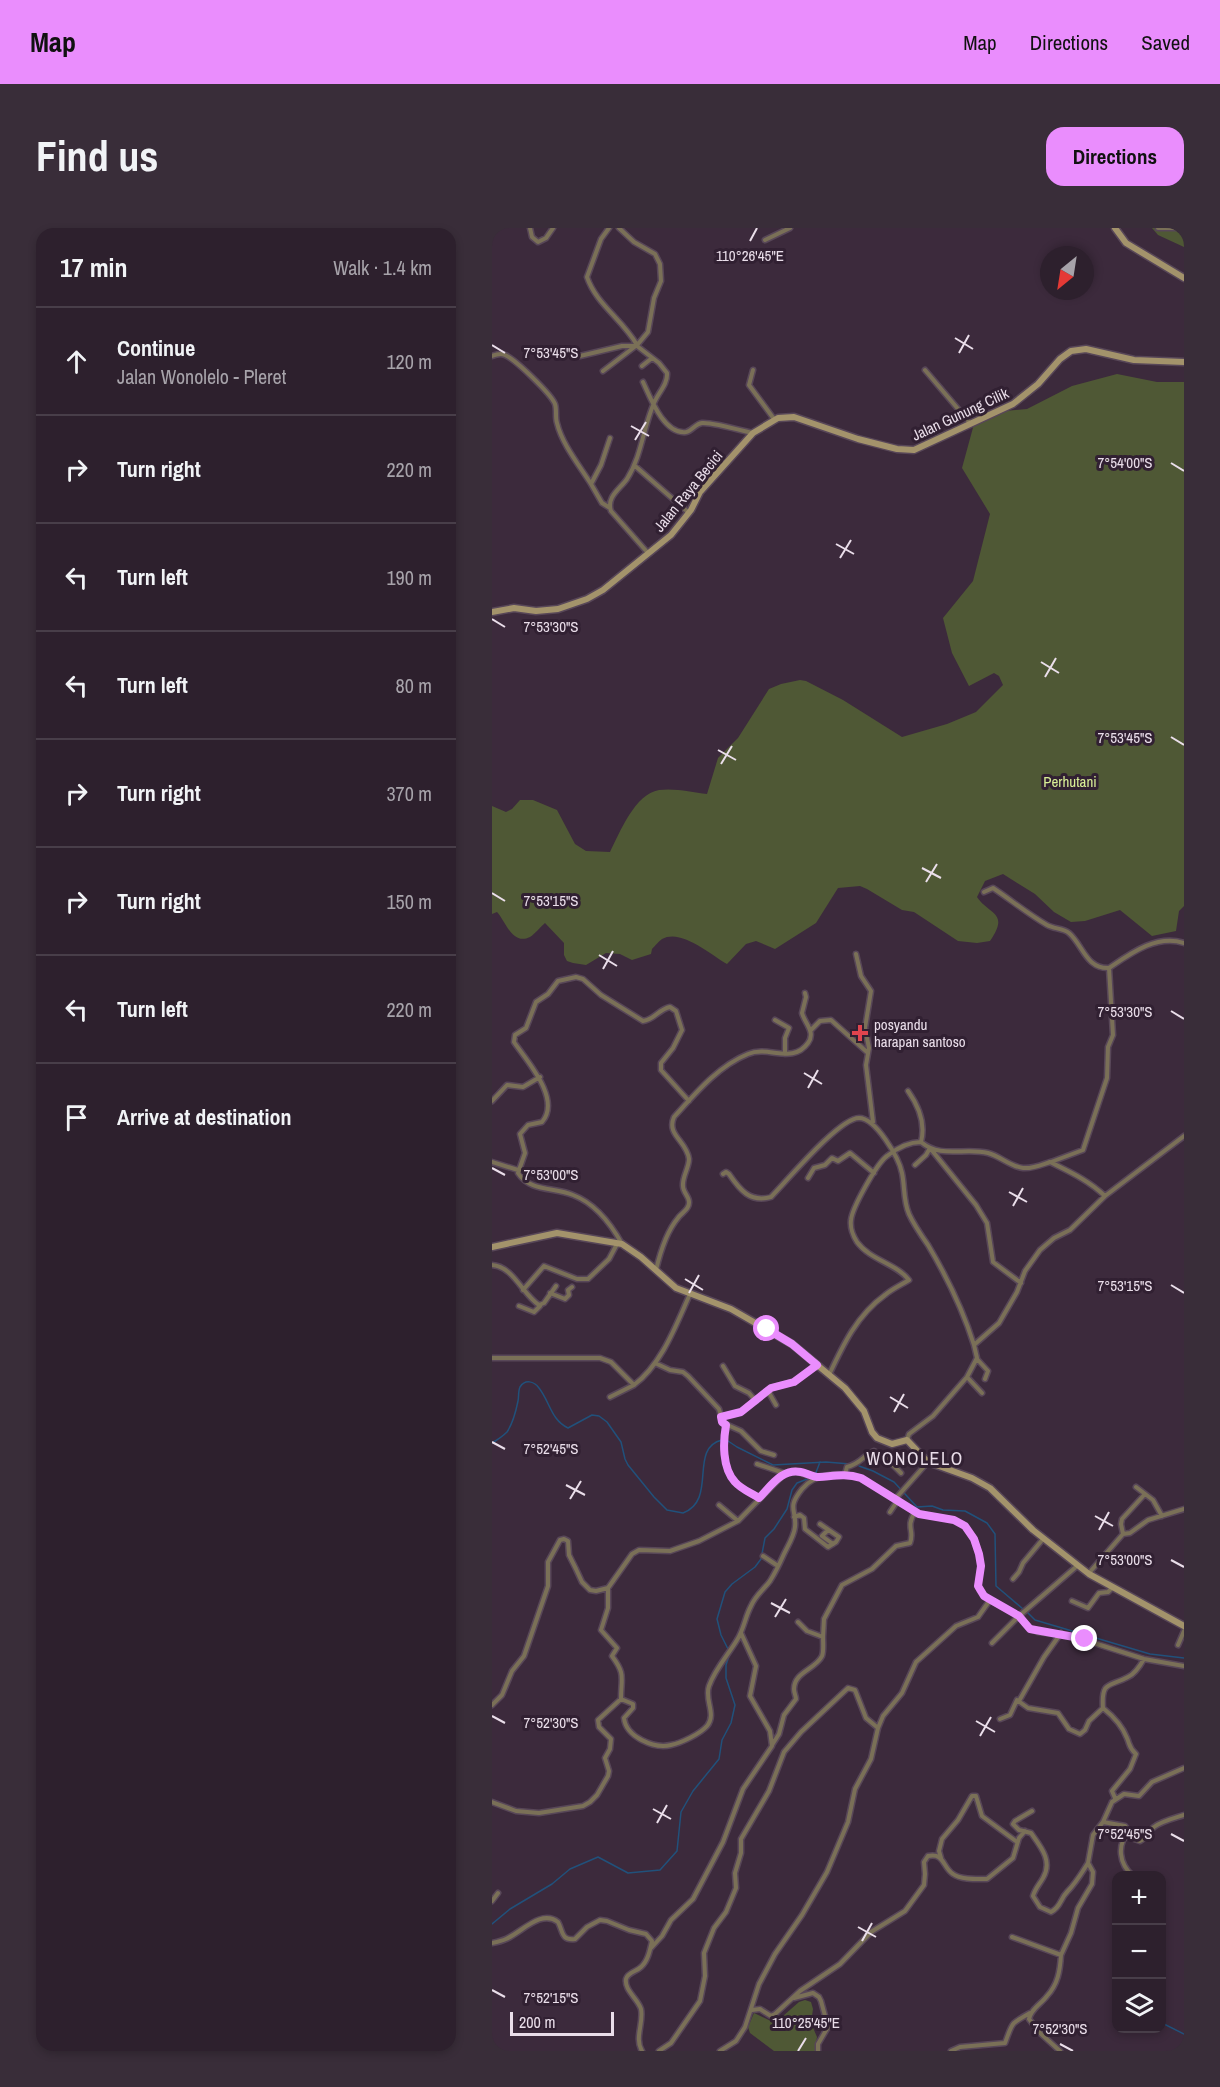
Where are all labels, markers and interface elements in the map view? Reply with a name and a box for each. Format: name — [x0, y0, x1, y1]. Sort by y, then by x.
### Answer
text: Map — [30, 23, 76, 61]
text: Map — [963, 28, 997, 57]
text: Directions — [1030, 28, 1108, 57]
text: Saved — [1141, 28, 1190, 57]
button: Directions — [1046, 127, 1184, 186]
text: Find us — [36, 128, 158, 184]
text: 110°26'45"E — [716, 245, 784, 266]
north arrow — [1040, 246, 1094, 300]
text: 17 min — [60, 250, 128, 285]
text: Walk · 1.4 km — [333, 254, 432, 281]
text: Continue — [117, 333, 195, 363]
text: 7°53'45"S — [523, 342, 579, 363]
icon: ahead — [60, 345, 93, 378]
text: 120 m — [386, 348, 432, 375]
text: Jalan Wonolelo - Pleret — [117, 363, 286, 390]
street label: Jalan Gunung Cilik — [908, 382, 1013, 446]
street label: Jalan Raya Becici — [649, 446, 727, 536]
text: 7°54'00"S — [1097, 452, 1153, 473]
icon: right — [60, 453, 93, 486]
text: Turn right — [117, 454, 201, 484]
text: 220 m — [386, 456, 432, 483]
icon: left — [60, 561, 93, 594]
text: Turn left — [117, 562, 188, 592]
text: 190 m — [386, 564, 432, 591]
text: 7°53'30"S — [523, 616, 579, 637]
icon: left — [60, 669, 93, 702]
text: Turn left — [117, 670, 188, 700]
text: 80 m — [396, 672, 432, 699]
text: 7°53'45"S — [1097, 727, 1153, 748]
park label: Perhutani — [1043, 771, 1097, 792]
icon: right — [60, 777, 93, 810]
text: Turn right — [117, 778, 201, 808]
text: 370 m — [386, 780, 432, 807]
icon: right — [60, 885, 93, 918]
text: Turn right — [117, 886, 201, 916]
text: 150 m — [386, 888, 432, 915]
text: 7°53'15"S — [523, 890, 579, 911]
icon: left — [60, 993, 93, 1026]
text: Turn left — [117, 994, 188, 1024]
text: 220 m — [386, 996, 432, 1023]
text: 7°53'30"S — [1097, 1001, 1153, 1022]
place label: posyandu harapan santoso — [874, 1014, 966, 1052]
marker: posyandu harapan santoso — [851, 1024, 869, 1042]
icon: arrive — [60, 1101, 93, 1134]
text: Arrive at destination — [117, 1102, 291, 1132]
text: 7°53'00"S — [523, 1164, 579, 1185]
text: 7°53'15"S — [1097, 1275, 1153, 1296]
route start — [753, 1315, 779, 1341]
text: 7°52'45"S — [523, 1438, 579, 1459]
district label: WONOLELO — [866, 1446, 964, 1471]
text: 7°53'00"S — [1097, 1549, 1153, 1570]
route end — [1071, 1625, 1097, 1651]
text: 7°52'30"S — [523, 1712, 579, 1733]
text: 7°52'45"S — [1097, 1823, 1153, 1844]
map controls — [1112, 1871, 1166, 2033]
button: + — [1112, 1871, 1166, 1925]
button: − — [1112, 1925, 1166, 1979]
button: layers — [1112, 1979, 1166, 2033]
text: 7°52'15"S — [523, 1987, 579, 2008]
scale bar — [510, 2009, 614, 2036]
text: 200 m — [519, 2011, 555, 2033]
text: 110°25'45"E — [772, 2012, 840, 2033]
text: 7°52'30"S — [1032, 2018, 1088, 2039]

